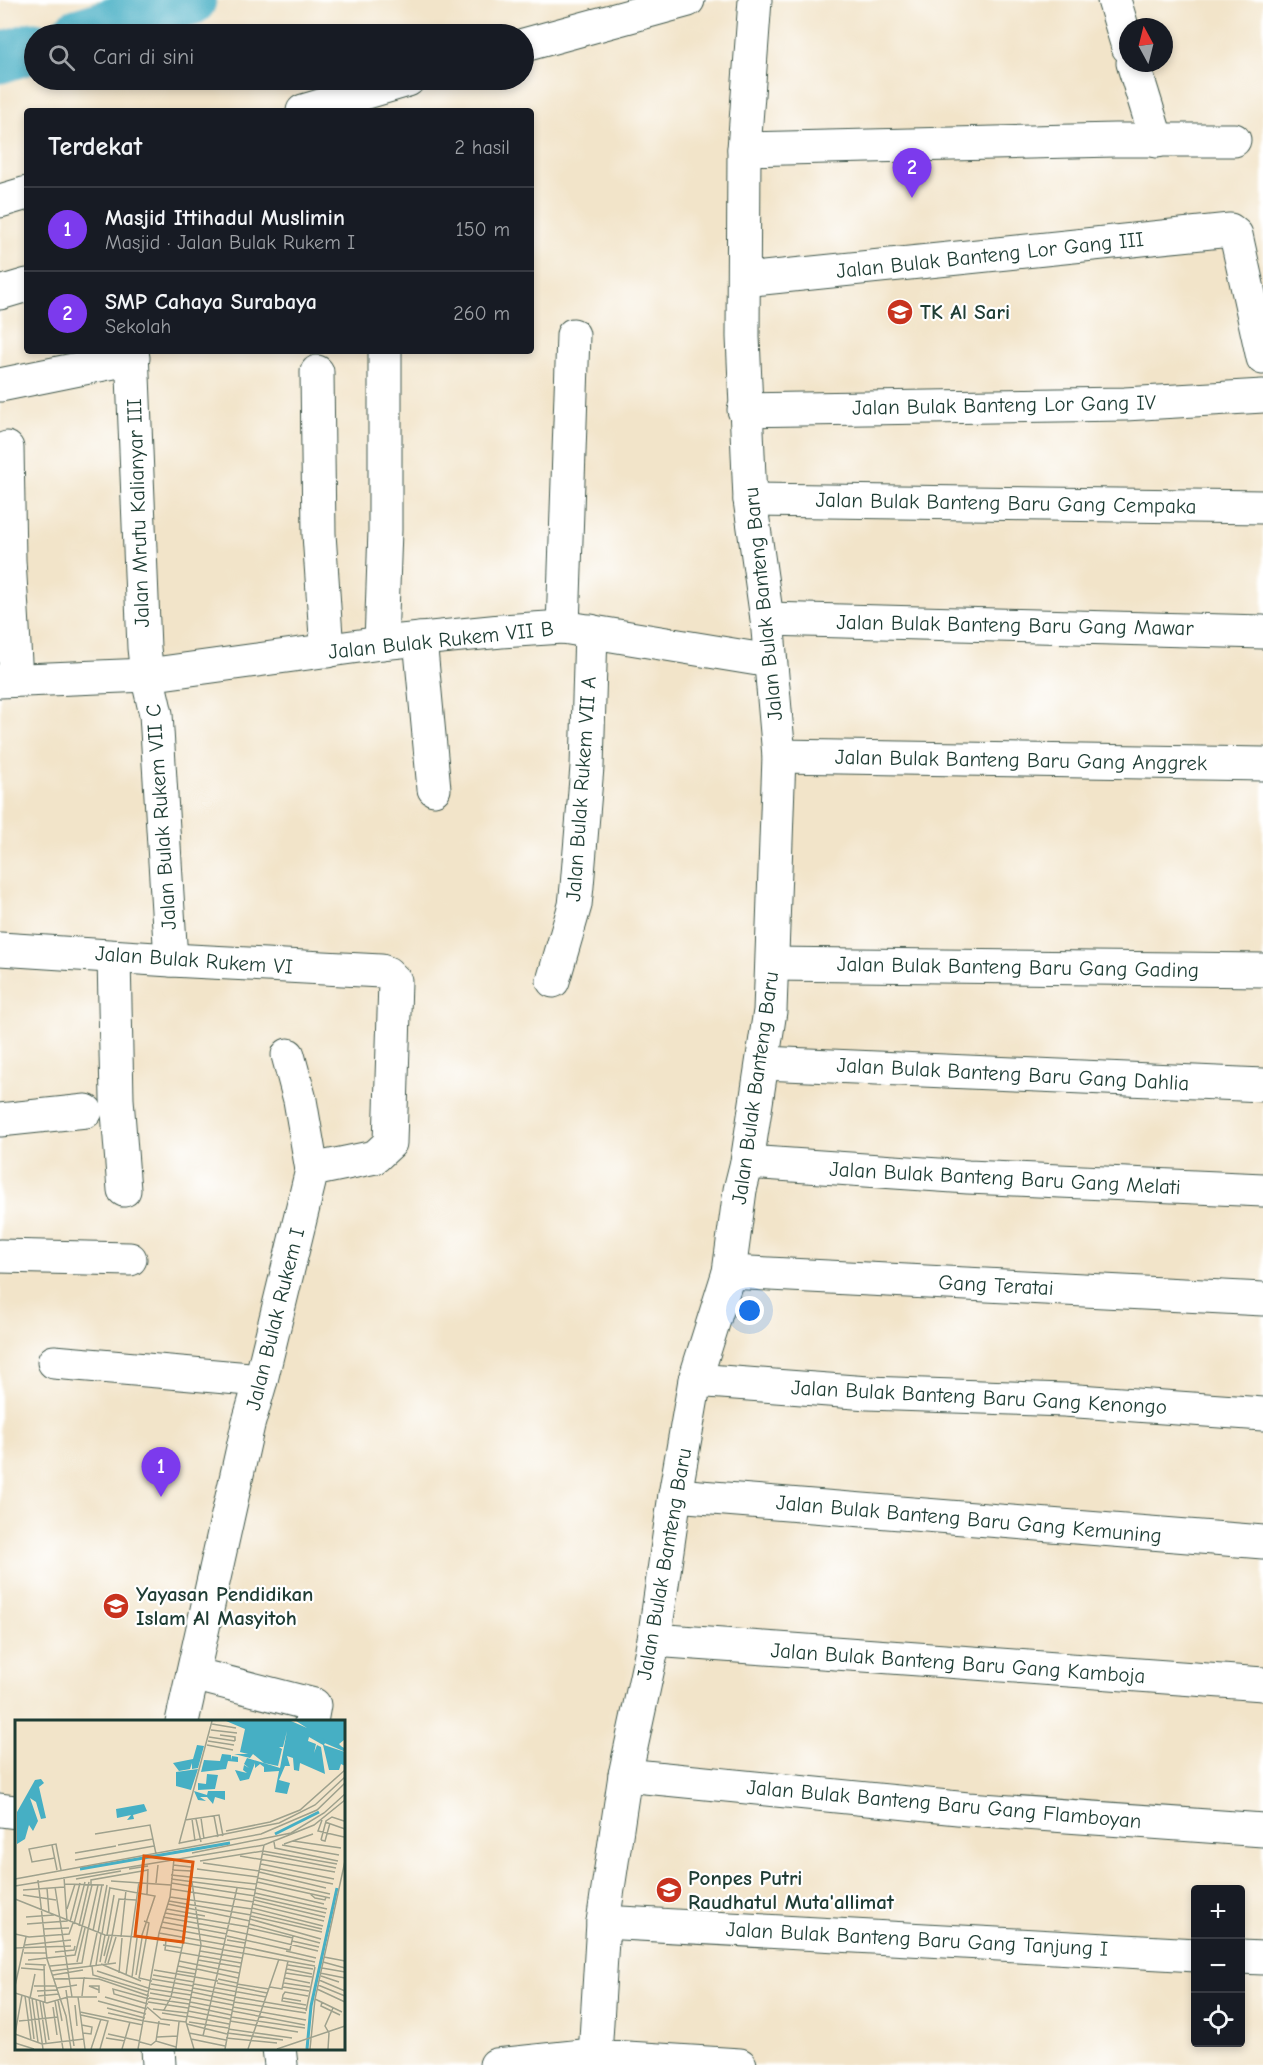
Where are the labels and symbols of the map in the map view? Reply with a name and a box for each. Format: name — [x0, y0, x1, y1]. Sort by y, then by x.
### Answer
north arrow — [1119, 18, 1173, 72]
pin: 2 — [892, 148, 932, 198]
street label: Jalan Bulak Banteng Lor Gang III — [835, 227, 1145, 283]
school or university icon: TK Al Sari — [885, 297, 915, 327]
place label: TK Al Sari — [920, 300, 1010, 324]
street label: Jalan Bulak Banteng Lor Gang IV — [852, 390, 1157, 420]
street label: Jalan Mrutu Kalianyar III — [122, 398, 154, 628]
street label: Jalan Bulak Banteng Baru — [739, 486, 787, 722]
street label: Jalan Bulak Banteng Baru Gang Cempaka — [815, 488, 1197, 518]
street label: Jalan Bulak Banteng Baru Gang Mawar — [836, 610, 1195, 640]
street label: Jalan Bulak Rukem VII B — [327, 616, 555, 664]
street label: Jalan Bulak Rukem VII A — [561, 676, 601, 902]
street label: Jalan Bulak Rukem VII C — [141, 703, 181, 931]
street label: Jalan Bulak Banteng Baru Gang Anggrek — [835, 745, 1207, 775]
street label: Jalan Bulak Rukem VI — [94, 941, 294, 979]
street label: Jalan Bulak Banteng Baru Gang Gading — [837, 952, 1199, 982]
street label: Jalan Bulak Banteng Baru — [727, 970, 783, 1206]
street label: Jalan Bulak Banteng Baru Gang Dahlia — [836, 1053, 1190, 1095]
street label: Jalan Bulak Banteng Baru Gang Melati — [829, 1157, 1181, 1199]
street label: Jalan Bulak Rukem I — [241, 1225, 309, 1413]
street label: Gang Teratai — [938, 1270, 1054, 1300]
your location — [735, 1296, 764, 1325]
street label: Jalan Bulak Banteng Baru Gang Kenongo — [790, 1375, 1168, 1419]
street label: Jalan Bulak Banteng Baru — [632, 1446, 696, 1682]
pin: 1 — [142, 1448, 180, 1497]
street label: Jalan Bulak Banteng Baru Gang Kemuning — [775, 1490, 1163, 1548]
place label: Yayasan Pendidikan Islam Al Masyitoh — [136, 1582, 313, 1630]
school or university icon: Yayasan Pendidikan Islam Al Masyitoh — [101, 1591, 131, 1621]
street label: Jalan Bulak Banteng Baru Gang Kamboja — [770, 1638, 1146, 1688]
inset map — [15, 1720, 345, 2050]
street label: Jalan Bulak Banteng Baru Gang Flamboyan — [746, 1775, 1142, 1833]
place label: Ponpes Putri Raudhatul Muta'allimat — [688, 1866, 895, 1914]
school or university icon: Ponpes Putri Raudhatul Muta'allimat — [654, 1875, 684, 1905]
street label: Jalan Bulak Banteng Baru Gang Tanjung I — [725, 1917, 1109, 1961]

